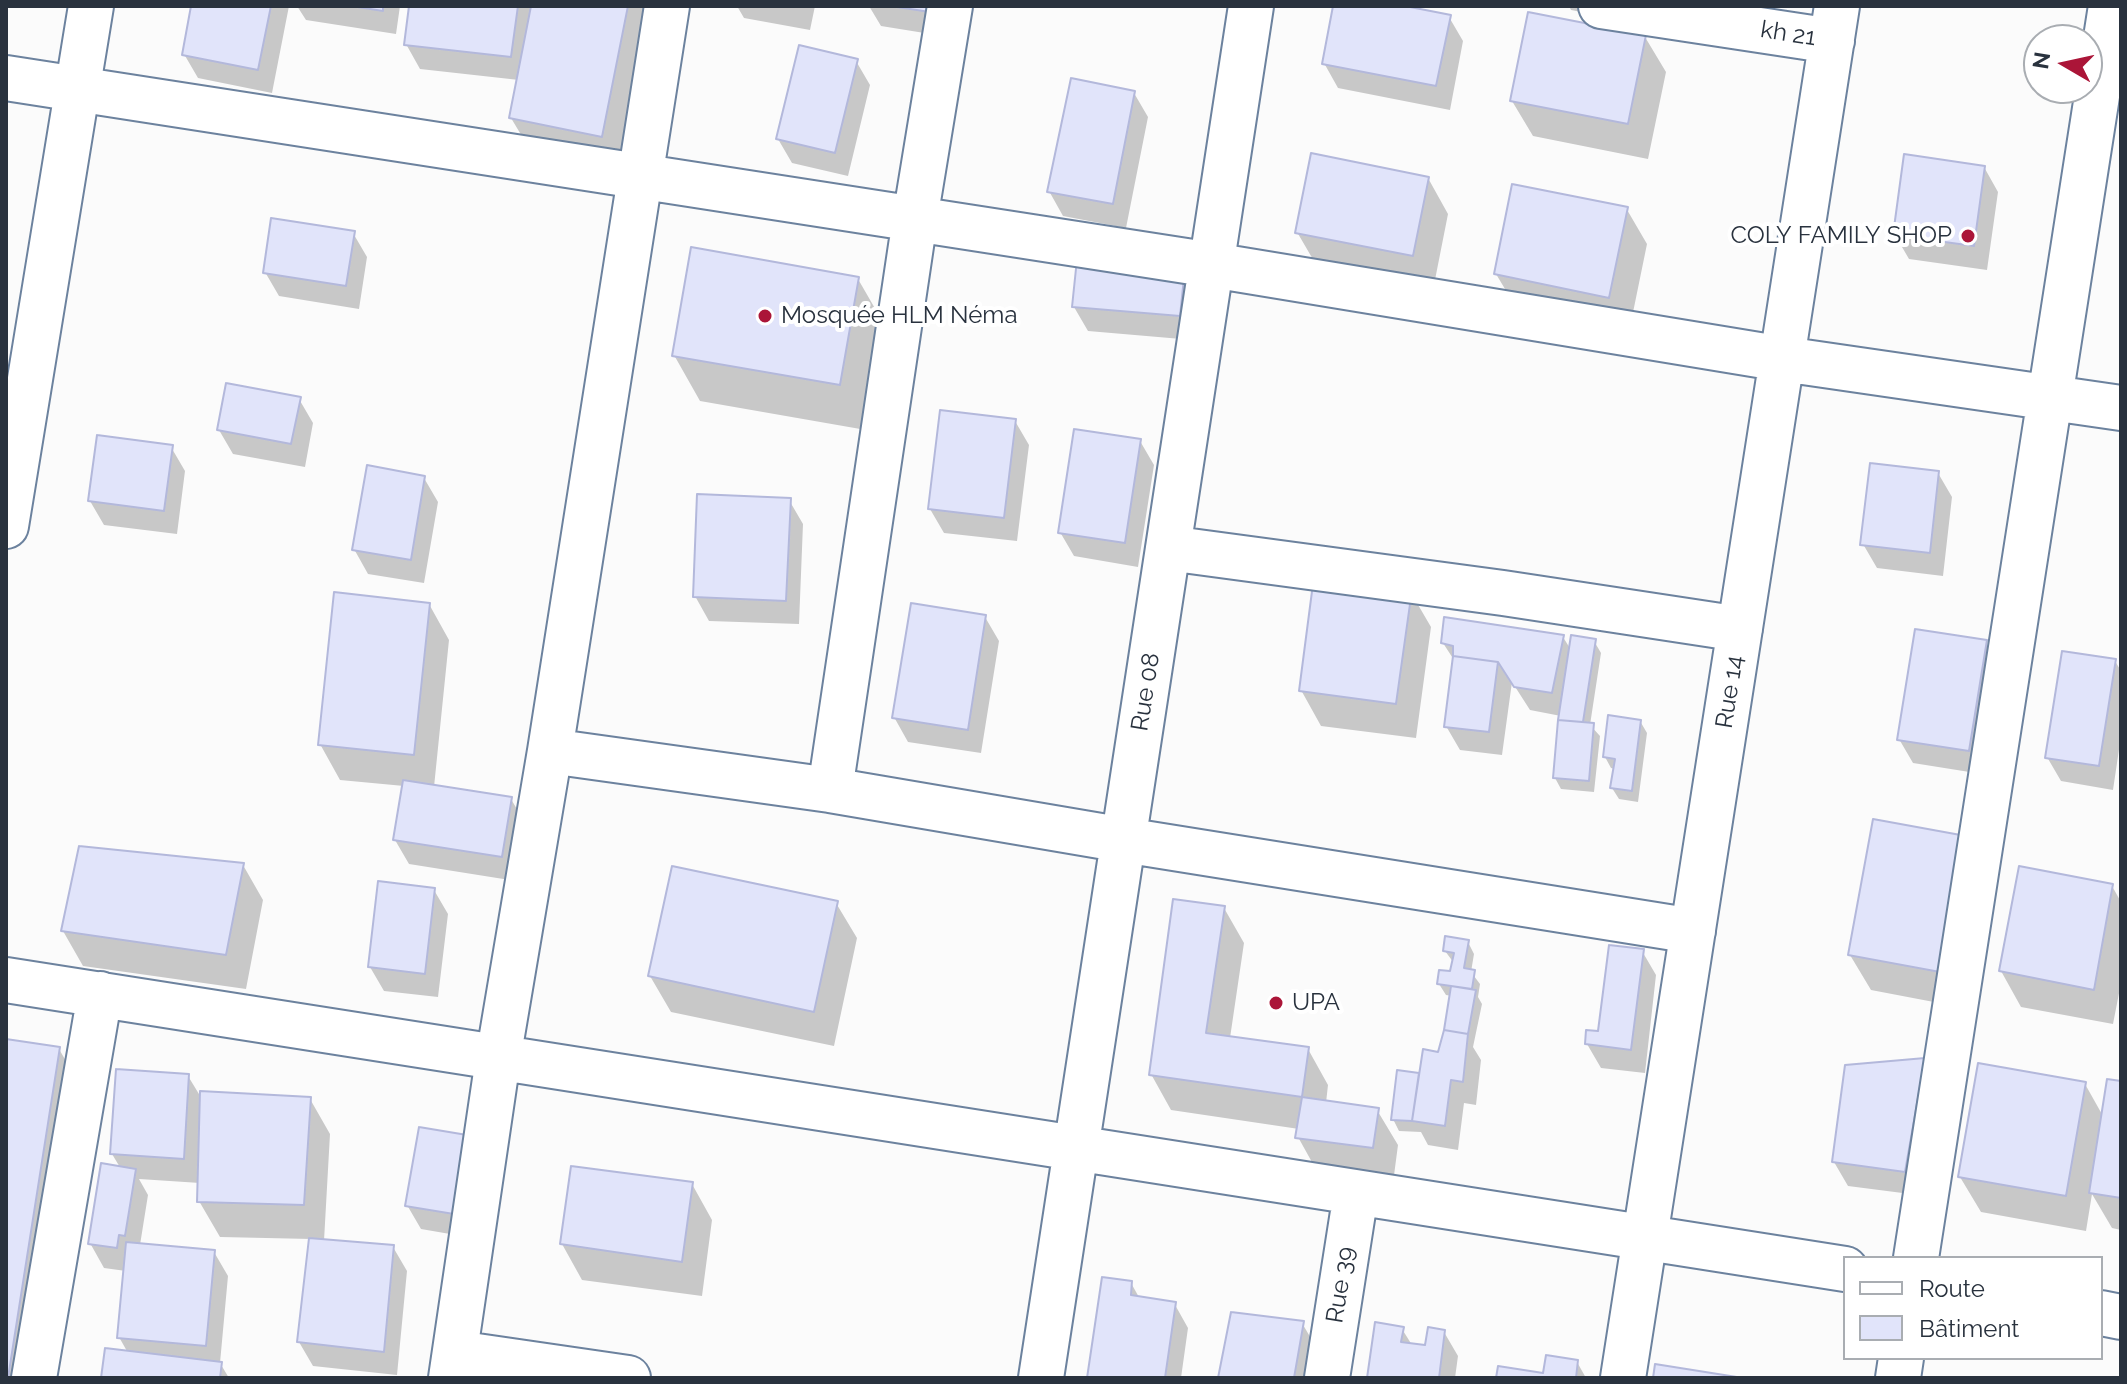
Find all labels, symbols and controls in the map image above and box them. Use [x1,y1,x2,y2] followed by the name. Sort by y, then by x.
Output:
[1758,15,1818,53] street label: kh 21
[2023,24,2103,104] north arrow
[2027,50,2055,71] text: N
[1731,222,1952,250] place label: COLY FAMILY SHOP
[1959,227,1977,245] marker: COLY FAMILY SHOP
[781,302,1018,330] place label: Mosquée HLM Néma
[756,307,774,325] marker: Mosquée HLM Néma
[1126,651,1166,733] street label: Rue 08
[1710,654,1750,730] street label: Rue 14
[1292,989,1340,1017] place label: UPA
[1267,994,1285,1012] marker: UPA
[1321,1245,1361,1325] street label: Rue 39
[1843,1256,2103,1360] legend
[1919,1274,1985,1303] text: Route
[1919,1314,2019,1343] text: Bâtiment

